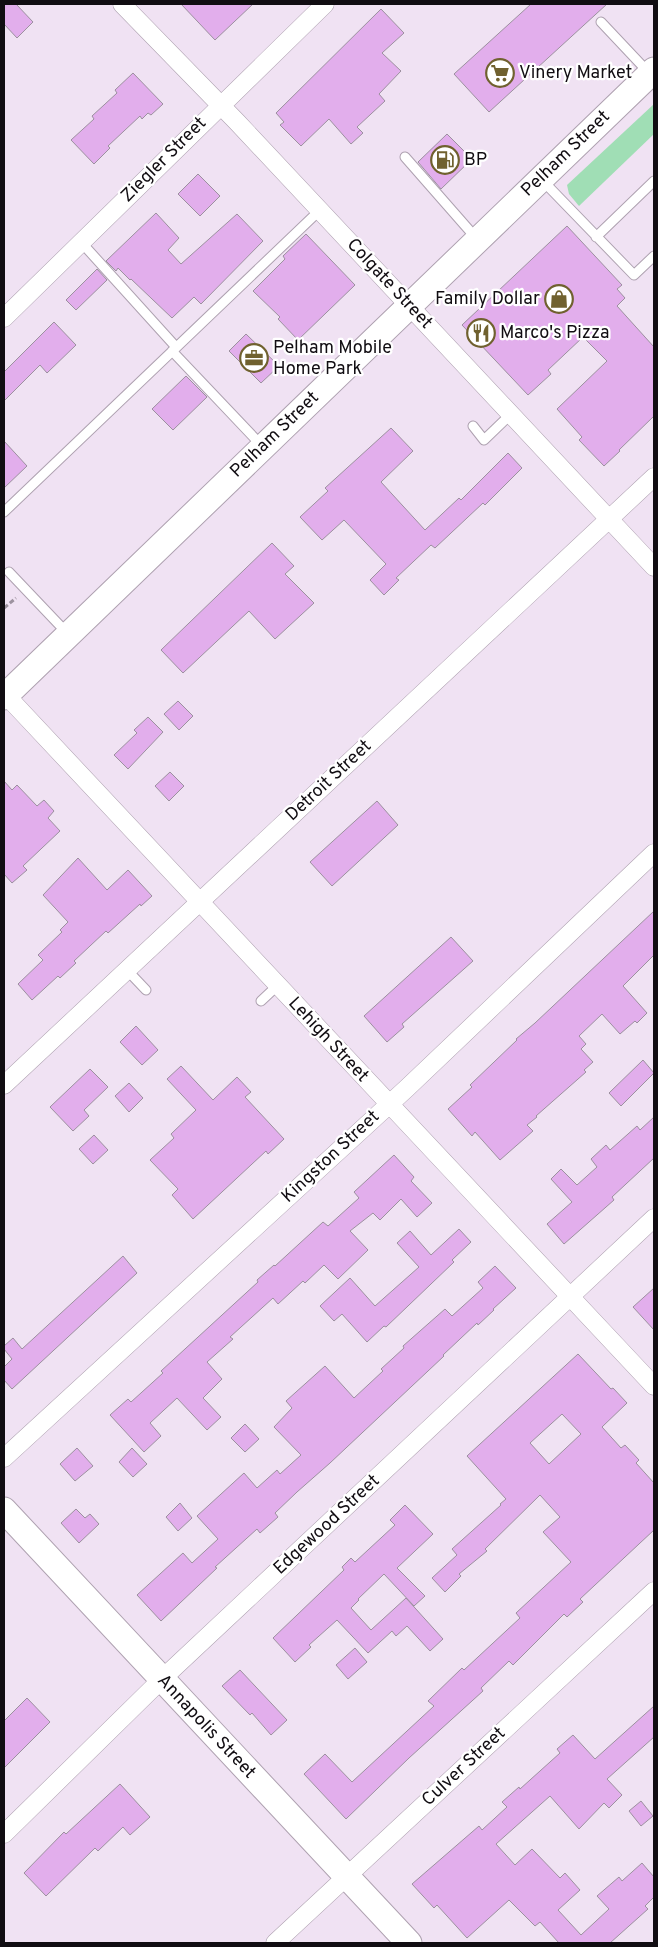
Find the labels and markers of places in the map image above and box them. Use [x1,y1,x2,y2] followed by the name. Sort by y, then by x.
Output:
[485,58,515,88] supermarket icon: Vinery Market
[519,62,632,85] place label: Vinery Market
[430,145,460,175] fuel station icon: BP
[464,149,487,172] place label: BP
[544,284,574,314] shop icon: Family Dollar
[435,288,540,311] place label: Family Dollar
[466,318,496,348] restaurant icon: Marco's Pizza
[500,322,609,345] place label: Marco's Pizza
[273,337,392,381] place label: Pelham Mobile Home Park
[239,343,269,373] office icon: Pelham Mobile Home Park

